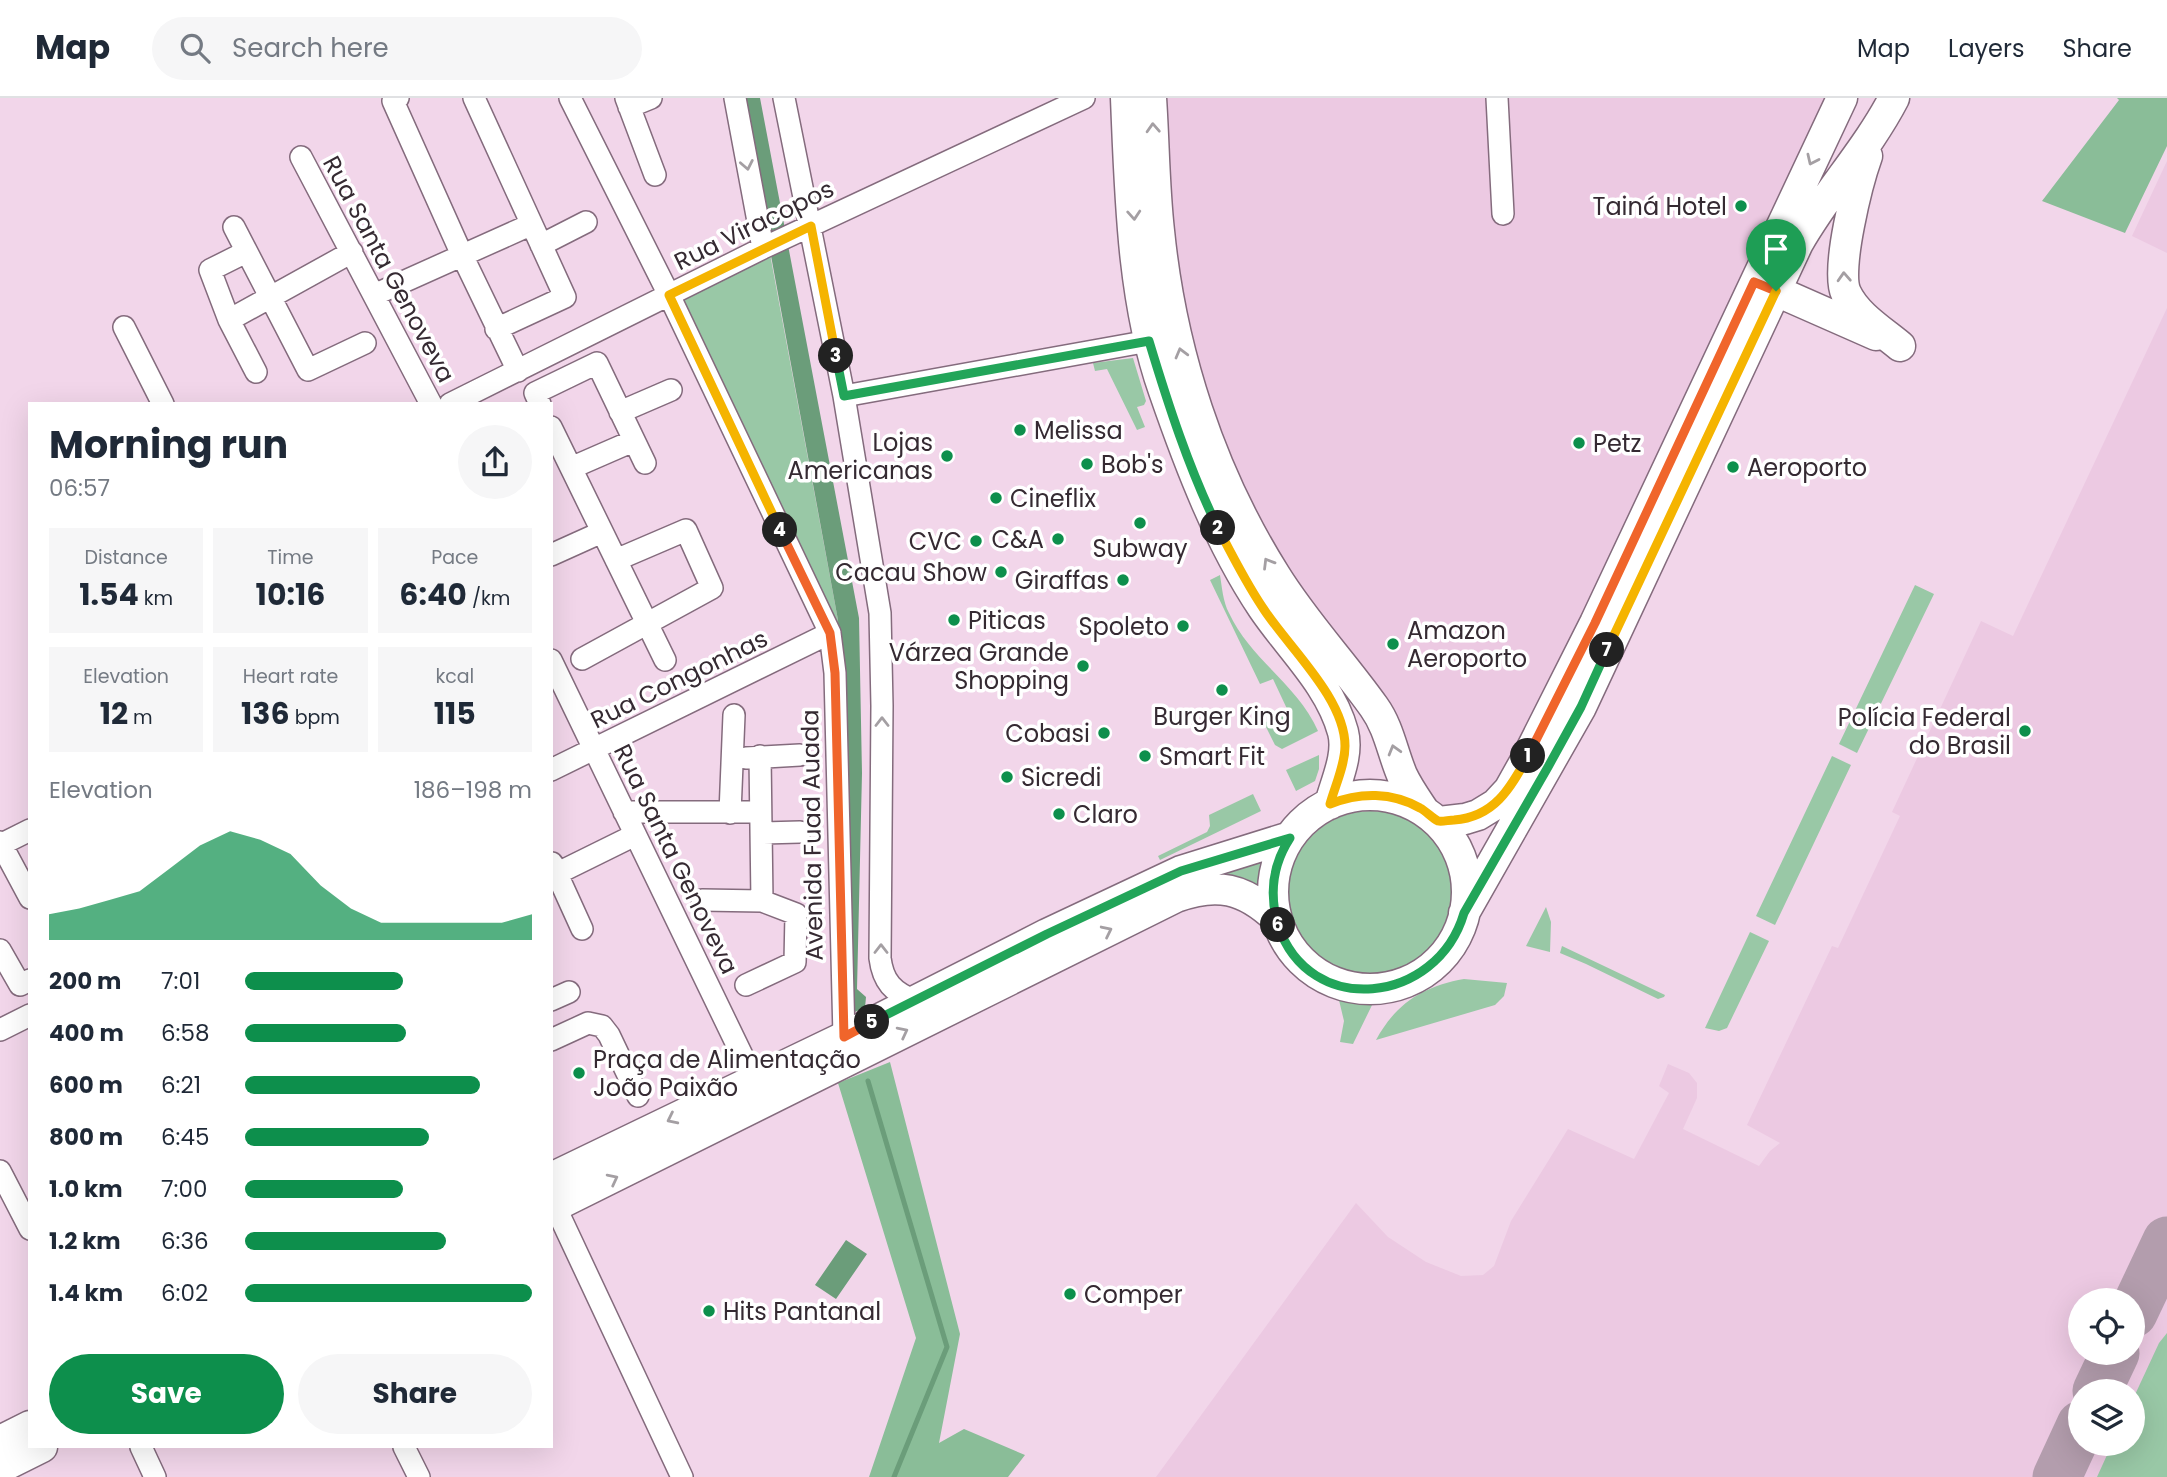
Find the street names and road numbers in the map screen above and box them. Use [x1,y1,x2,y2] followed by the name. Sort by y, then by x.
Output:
[315,150,463,388] street label: Rua Santa Genoveva
[669,172,839,278] street label: Rua Viracopos
[585,622,773,736] street label: Rua Congonhas
[793,709,831,961] street label: Avenida Fuad Auada
[606,739,746,979] street label: Rua Santa Genoveva

